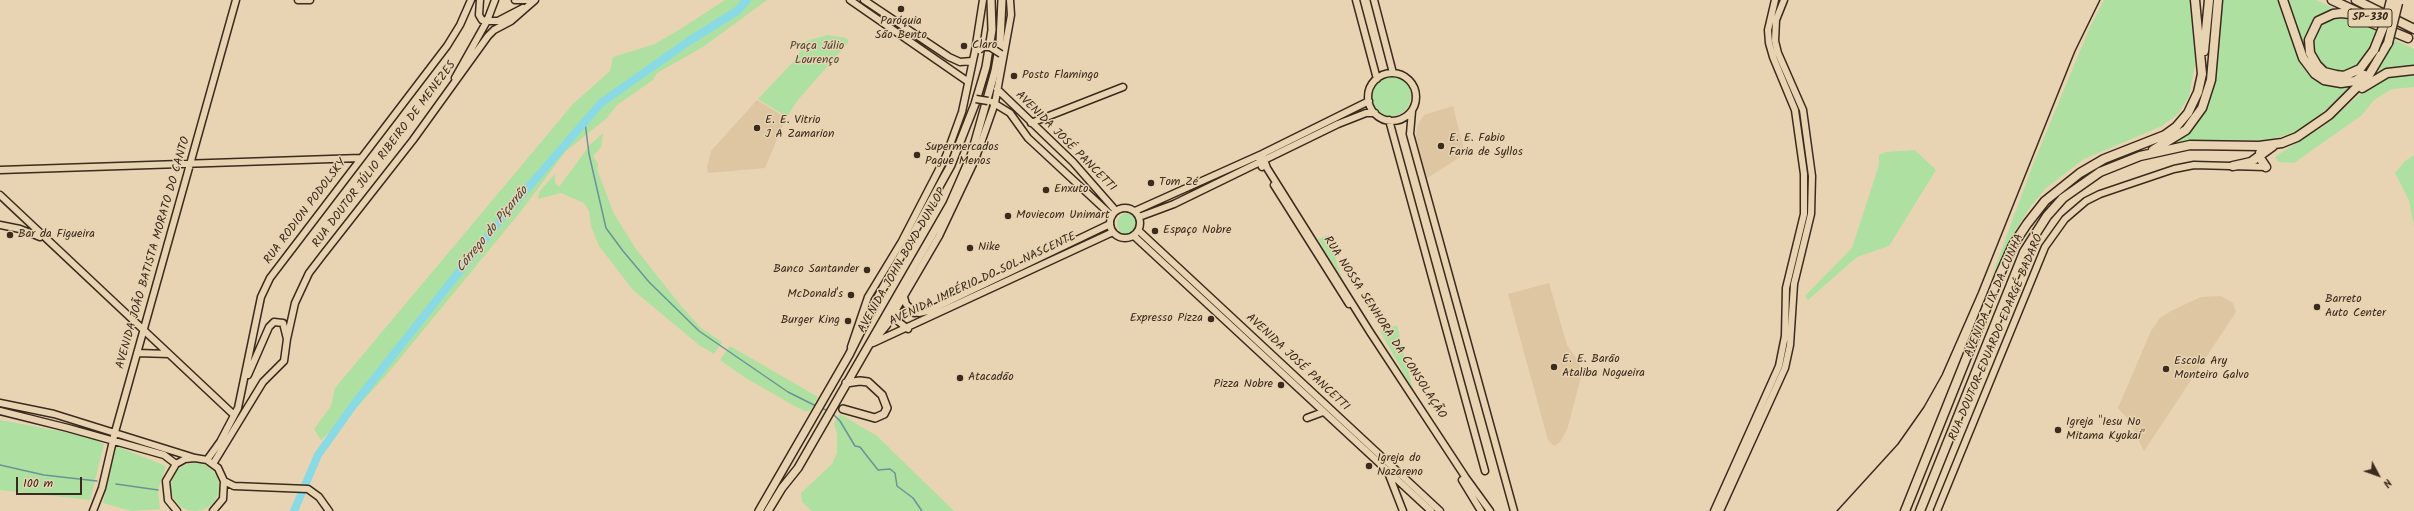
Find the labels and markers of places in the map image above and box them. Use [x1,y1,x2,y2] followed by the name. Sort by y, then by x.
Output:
[896,4,906,14] marker: Paróquia São Bento
[875,15,927,43] place label: Paróquia São Bento
[972,39,997,53] place label: Claro
[959,41,969,51] marker: Claro
[1022,69,1099,83] place label: Posto Flamingo
[1009,71,1019,81] marker: Posto Flamingo
[765,114,834,142] place label: E. E. Vitrio J A Zamarion
[752,123,762,133] marker: E. E. Vitrio J A Zamarion
[1449,132,1523,160] place label: E. E. Fabio Faria de Syllos
[925,141,999,169] place label: Supermercados Pague Menos
[1436,141,1446,151] marker: E. E. Fabio Faria de Syllos
[912,150,922,160] marker: Supermercados Pague Menos
[1159,176,1198,190] place label: Tom Zé
[1146,178,1156,188] marker: Tom Zé
[1054,183,1088,197] place label: Enxuto
[1041,185,1051,195] marker: Enxuto
[1016,209,1110,223] place label: Moviecom Unimart
[1003,211,1013,221] marker: Moviecom Unimart
[1163,224,1231,238] place label: Espaço Nobre
[1150,226,1160,236] marker: Espaço Nobre
[18,228,95,242] place label: Bar da Figueira
[5,230,15,240] marker: Bar da Figueira
[978,241,1000,255] place label: Nike
[965,243,975,253] marker: Nike
[773,263,859,277] place label: Banco Santander
[862,265,872,275] marker: Banco Santander
[787,288,843,302] place label: McDonald's
[846,290,856,300] marker: McDonald's
[2325,293,2386,321] place label: Barreto Auto Center
[2312,302,2322,312] marker: Barreto Auto Center
[1130,312,1203,326] place label: Expresso Pizza
[781,314,840,328] place label: Burger King
[1206,314,1216,324] marker: Expresso Pizza
[843,316,853,326] marker: Burger King
[1562,353,1645,381] place label: E. E. Barão Ataliba Nogueira
[2174,355,2249,383] place label: Escola Ary Monteiro Galvo
[1549,362,1559,372] marker: E. E. Barão Ataliba Nogueira
[2161,364,2171,374] marker: Escola Ary Monteiro Galvo
[968,371,1014,385] place label: Atacadão
[955,373,965,383] marker: Atacadão
[1213,378,1273,392] place label: Pizza Nobre
[1276,380,1286,390] marker: Pizza Nobre
[2066,416,2145,444] place label: Igreja "Iesu No Mitama Kyokai"
[2053,425,2063,435] marker: Igreja "Iesu No Mitama Kyokai"
[1377,452,1423,480] place label: Igreja do Nazareno
[1364,461,1374,471] marker: Igreja do Nazareno

